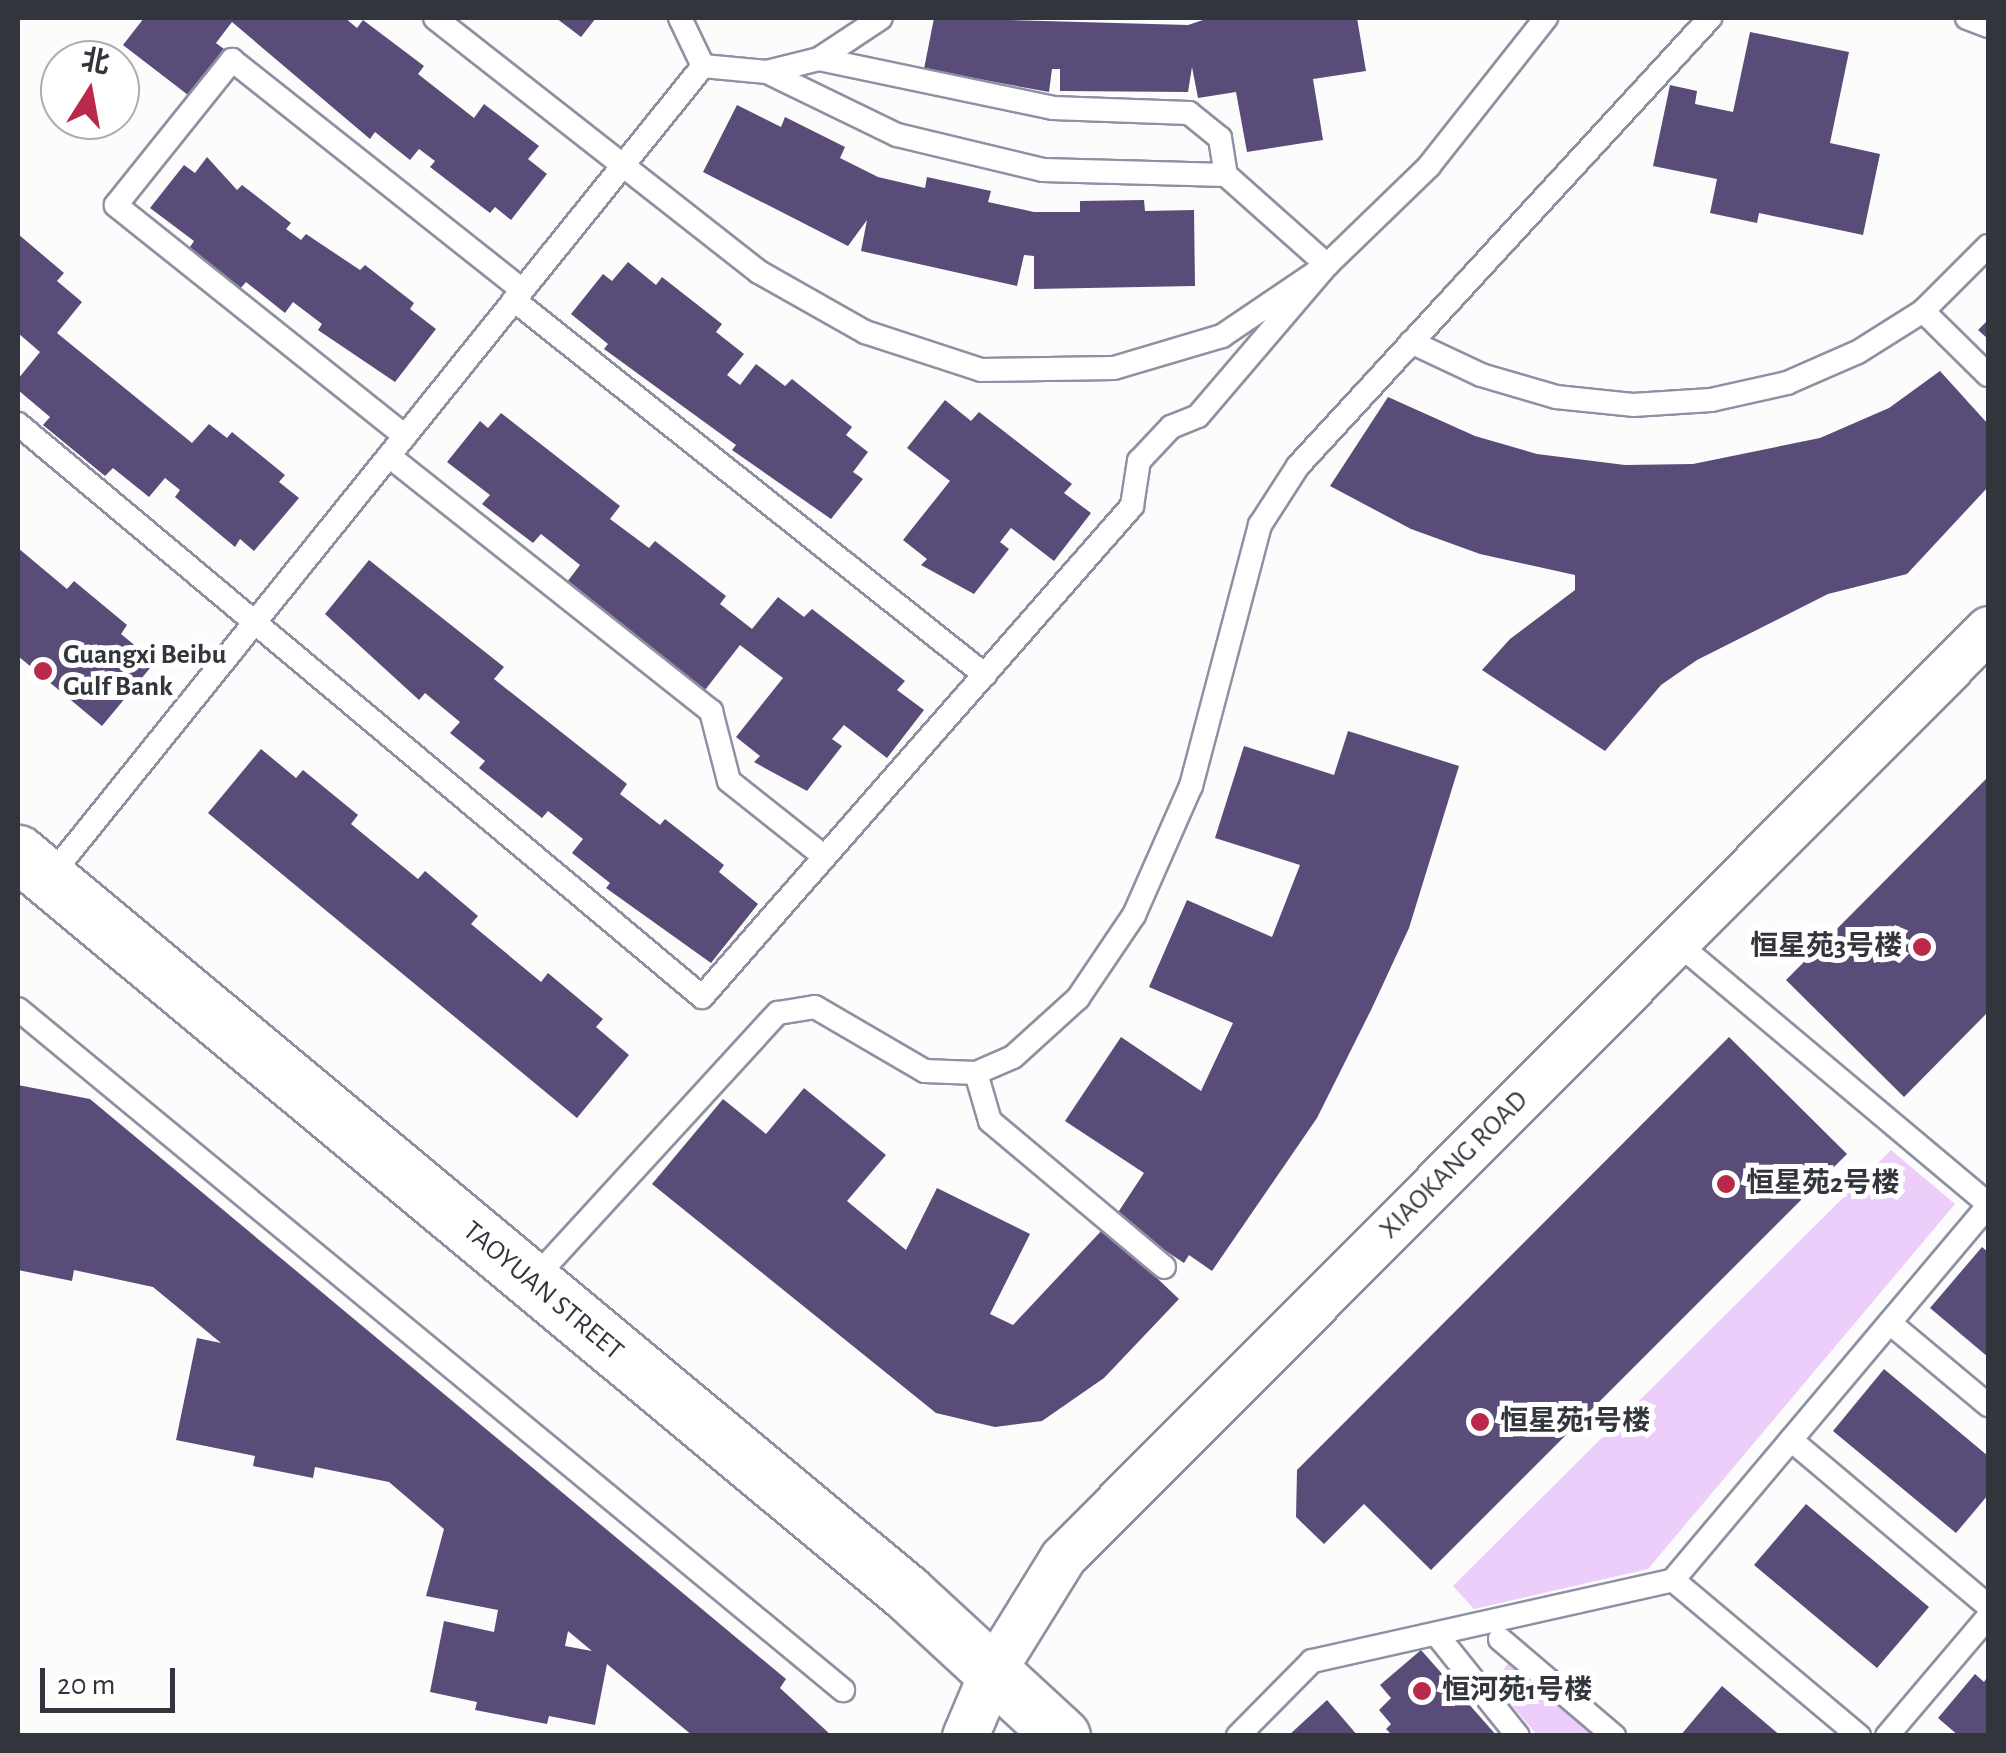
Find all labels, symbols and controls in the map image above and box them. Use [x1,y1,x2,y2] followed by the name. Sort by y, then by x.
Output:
[40,40,140,140] north arrow
[79,46,112,79] text: 北
[63,638,226,704] place label: Guangxi Beibu Gulf Bank
[32,660,54,682] marker: Guangxi Beibu Gulf Bank
[1750,930,1902,964] place label: 恒星苑3号楼
[1911,936,1933,958] marker: 恒星苑3号楼
[1373,1084,1535,1246] street label: XIAOKANG ROAD
[1746,1167,1899,1201] place label: 恒星苑2号楼
[1715,1173,1737,1195] marker: 恒星苑2号楼
[456,1214,630,1368] street label: TAOYUAN STREET
[1500,1405,1650,1439] place label: 恒星苑1号楼
[1469,1411,1491,1433] marker: 恒星苑1号楼
[45,1648,180,1710] scale bar
[57,1670,115,1700] text: 20 m
[1442,1674,1592,1708] place label: 恒河苑1号楼
[1411,1680,1433,1702] marker: 恒河苑1号楼

